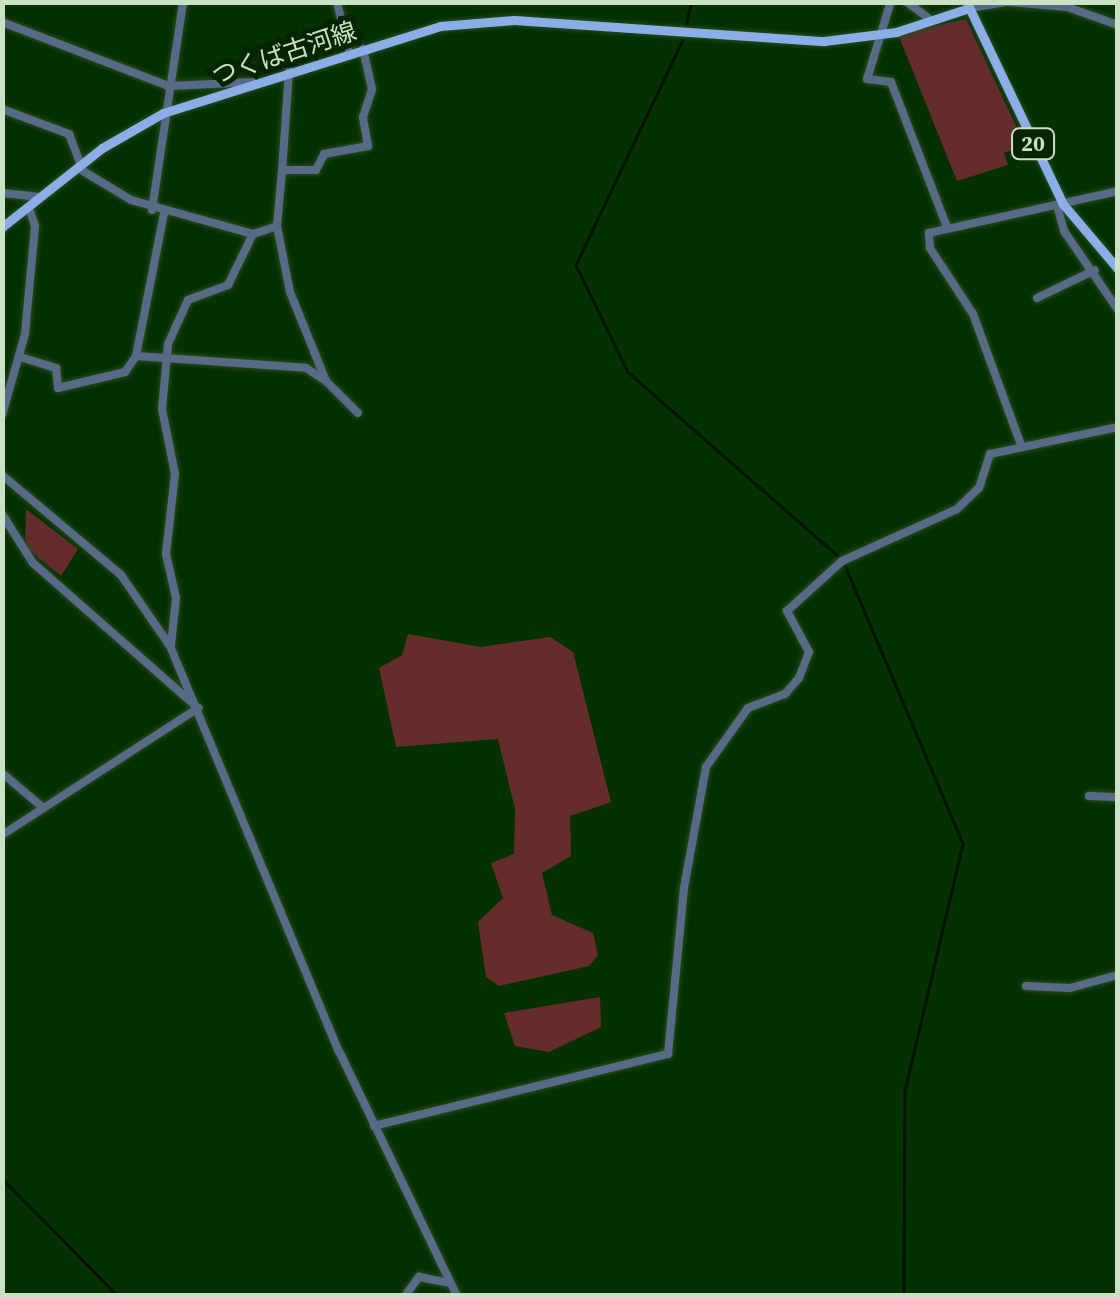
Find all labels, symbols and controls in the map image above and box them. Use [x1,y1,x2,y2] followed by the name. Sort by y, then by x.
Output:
[208,16,360,90] street label: つくば古河線
[1010,127,1056,161] road number: 20

